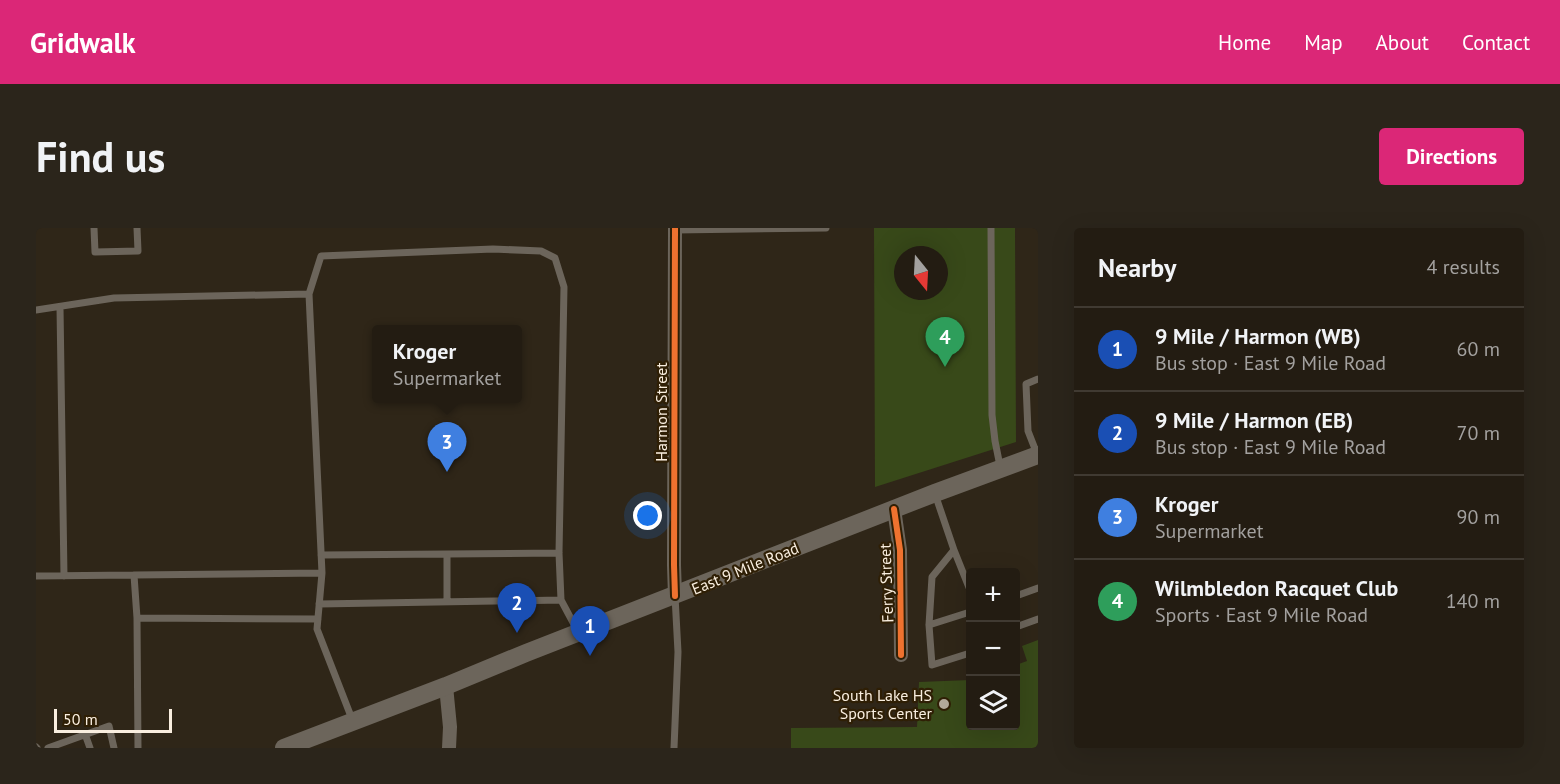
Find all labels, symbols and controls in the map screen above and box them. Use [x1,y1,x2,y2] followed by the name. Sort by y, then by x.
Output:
[30,24,136,61] text: Gridwalk
[1218,29,1271,56] text: Home
[1304,29,1343,56] text: Map
[1376,29,1429,56] text: About
[1462,29,1530,56] text: Contact
[1379,128,1524,185] button: Directions
[36,129,165,184] text: Find us
[894,246,948,300] north arrow
[1098,251,1176,284] text: Nearby
[1427,254,1500,280] text: 4 results
[926,318,964,367] pin: 4
[1155,322,1361,350] text: 9 Mile / Harmon (WB)
[372,325,522,403] popup
[1112,336,1123,362] text: 1
[1457,336,1500,362] text: 60 m
[393,337,456,365] text: Kroger
[1155,350,1386,376] text: Bus stop · East 9 Mile Road
[651,362,671,462] street label: Harmon Street
[393,365,501,391] text: Supermarket
[1155,406,1353,434] text: 9 Mile / Harmon (EB)
[1112,420,1123,446] text: 2
[1457,420,1500,446] text: 70 m
[428,422,466,472] pin: 3
[1155,434,1386,460] text: Bus stop · East 9 Mile Road
[1155,490,1218,518] text: Kroger
[633,501,662,530] your location
[1112,504,1123,530] text: 3
[1457,504,1500,530] text: 90 m
[1155,518,1263,544] text: Supermarket
[688,537,802,599] street label: East 9 Mile Road
[875,542,897,623] street label: Ferry Street
[966,568,1020,730] map controls
[966,568,1020,622] button: +
[1155,574,1398,602] text: Wilmbledon Racquet Club
[498,584,536,633] pin: 2
[1112,588,1123,614] text: 4
[1446,588,1500,614] text: 140 m
[1155,602,1368,628] text: Sports · East 9 Mile Road
[570,606,610,656] pin: 1
[966,622,1020,676] button: −
[966,676,1020,730] button: layers
[833,685,933,723] place label: South Lake HS Sports Center
[937,697,951,711] marker: South Lake HS Sports Center
[54,706,172,733] scale bar
[63,709,98,729] text: 50 m

